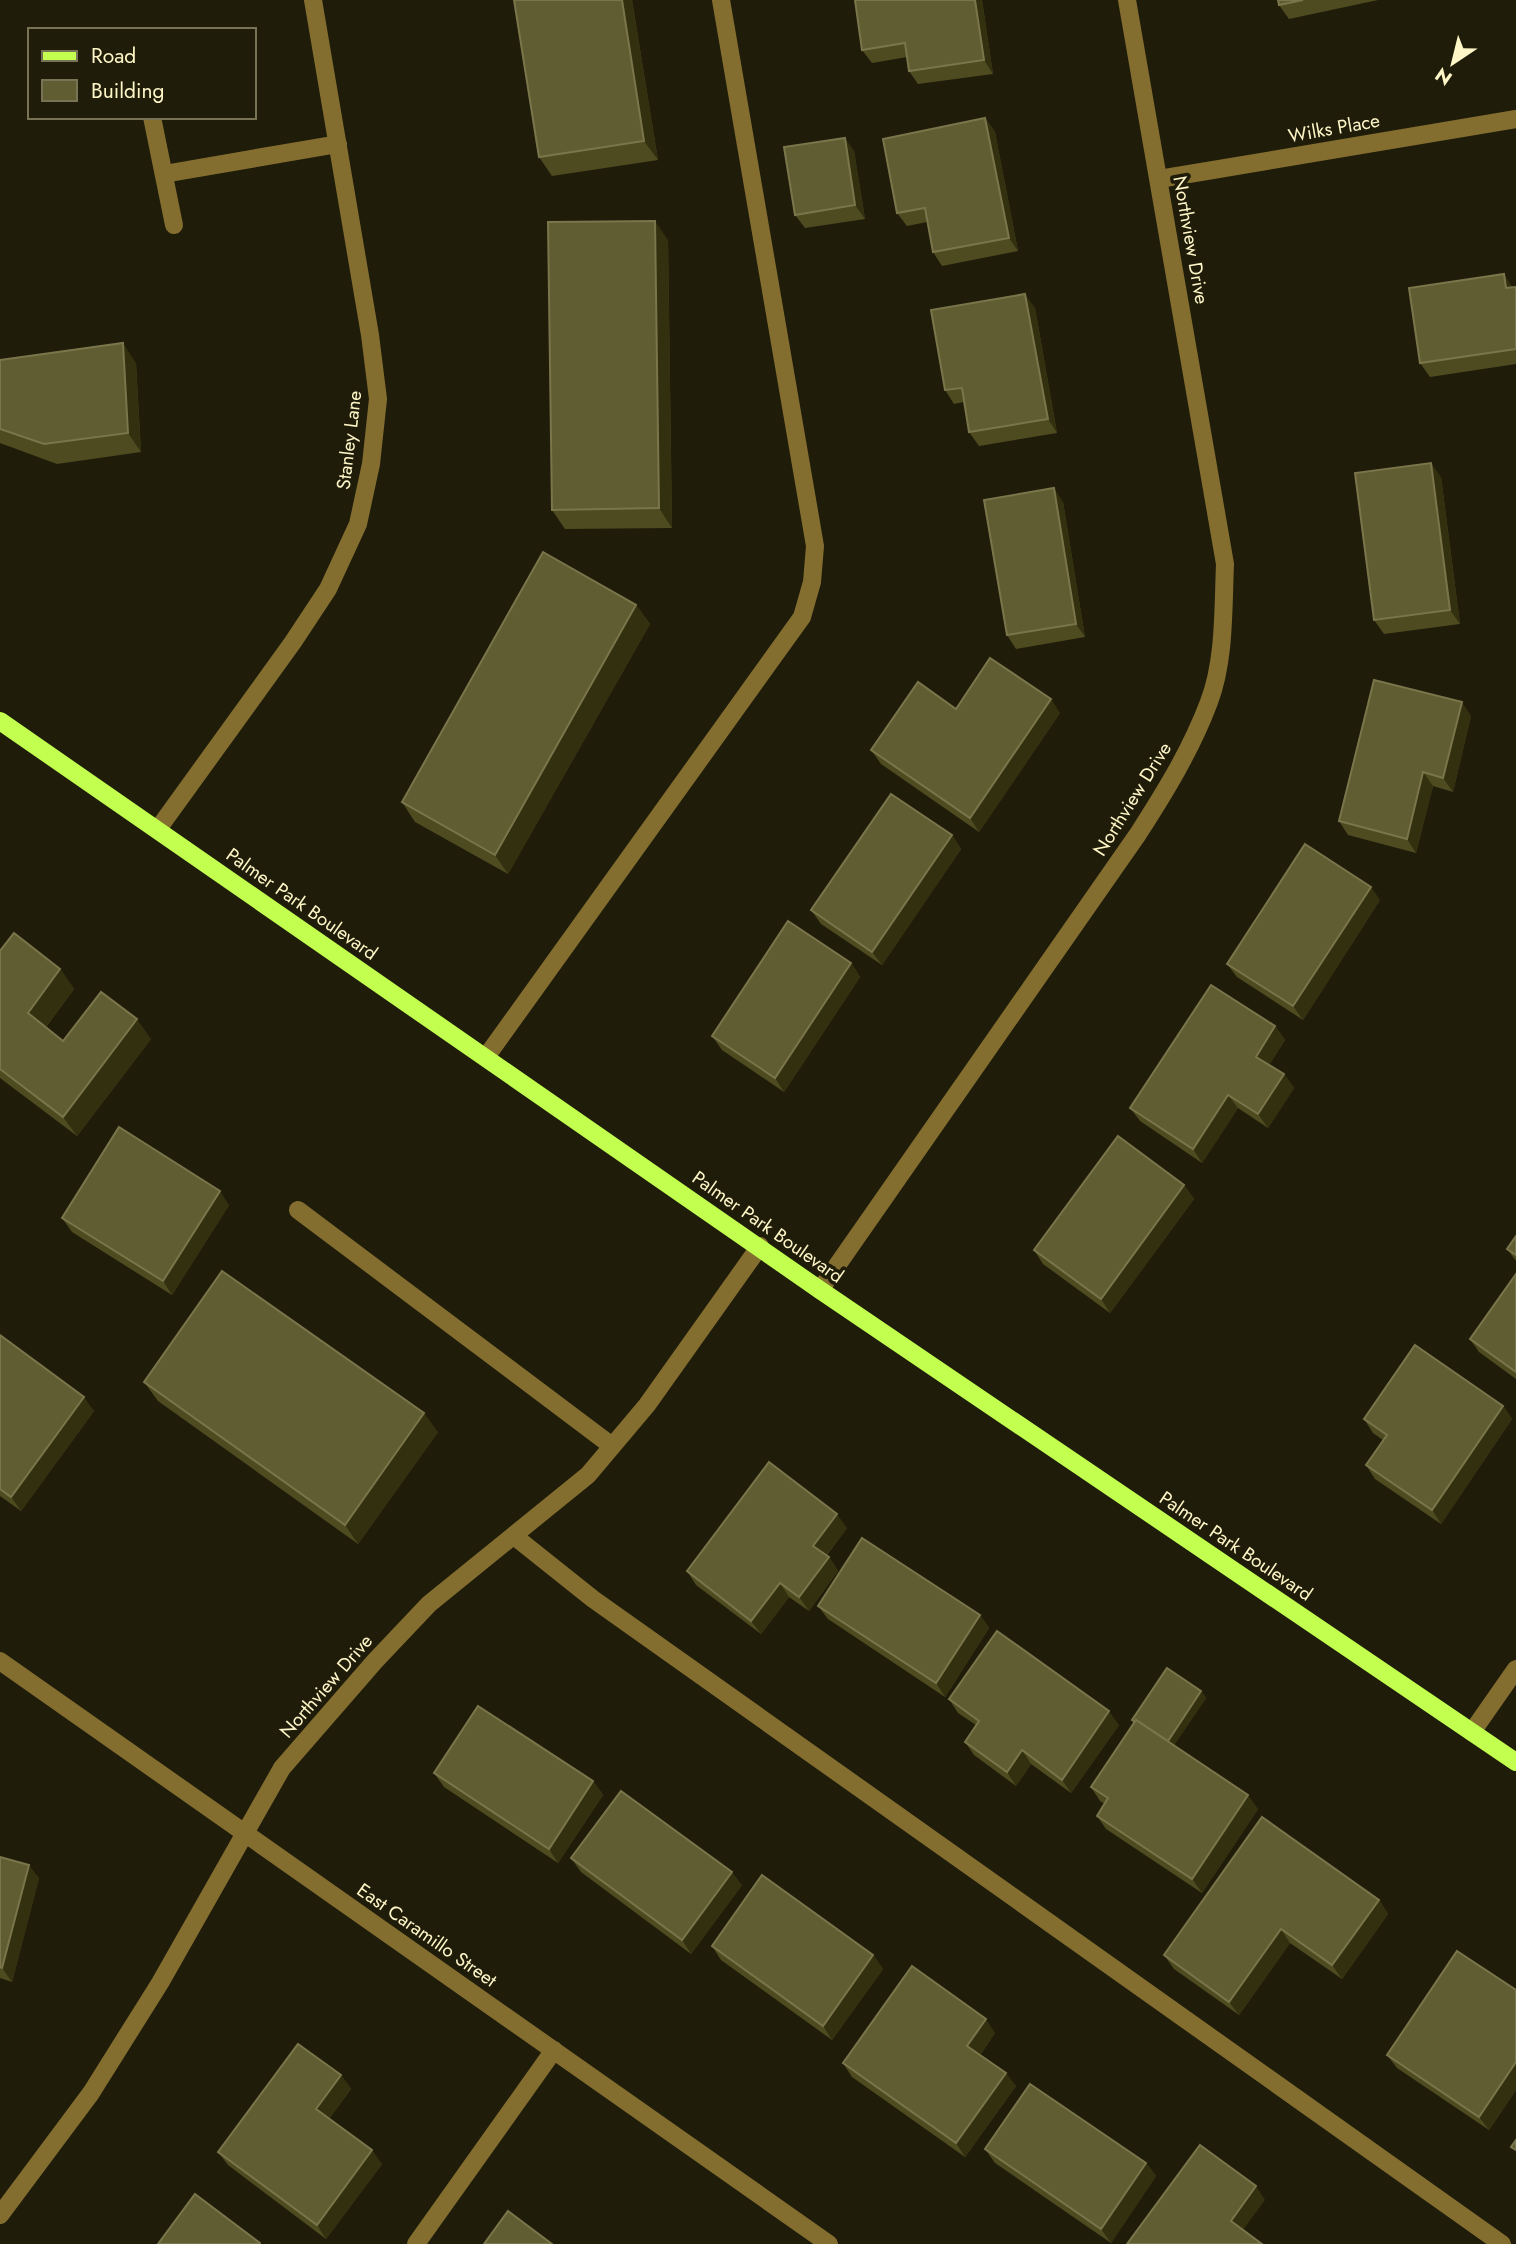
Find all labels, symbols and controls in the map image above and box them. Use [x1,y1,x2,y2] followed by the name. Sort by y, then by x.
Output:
[28,28,256,119] legend
[1418,28,1488,98] north arrow
[91,41,136,71] text: Road
[1430,61,1457,92] text: N
[91,76,164,106] text: Building
[1286,107,1382,149] street label: Wilks Place
[1166,174,1216,306] street label: Northview Drive
[330,389,368,491] street label: Stanley Lane
[1086,737,1178,861] street label: Northview Drive
[221,841,383,967] street label: Palmer Park Boulevard
[687,1164,849,1290] street label: Palmer Park Boulevard
[1154,1485,1318,1607] street label: Palmer Park Boulevard
[273,1628,379,1744] street label: Northview Drive
[352,1877,503,1994] street label: East Caramillo Street

